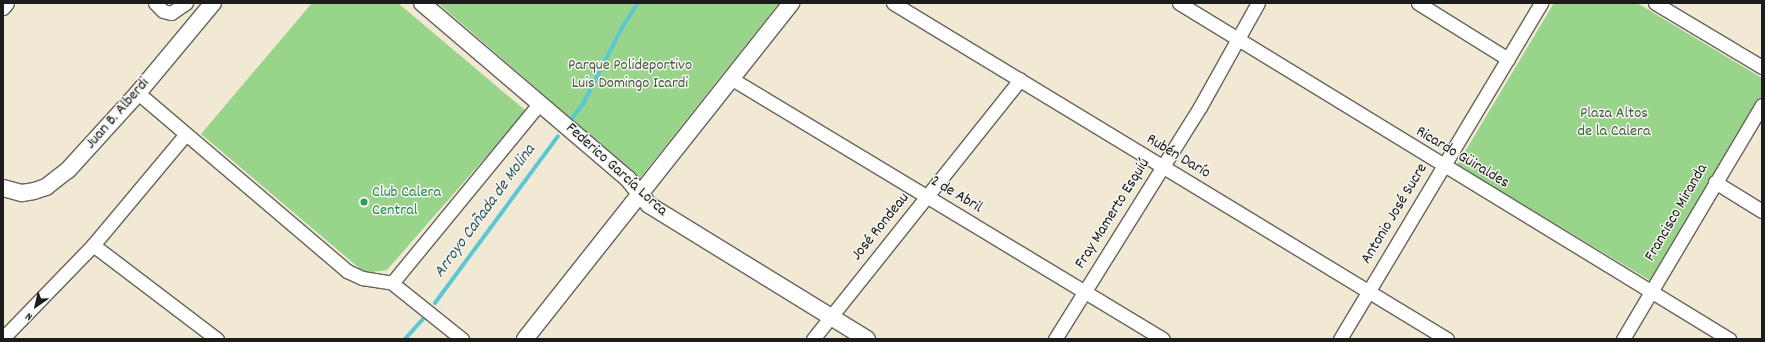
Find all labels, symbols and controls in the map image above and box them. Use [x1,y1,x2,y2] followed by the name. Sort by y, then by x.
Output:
[568,56,692,94] park label: Parque Polideportivo Luis Domingo Icardi
[82,74,154,154] street label: Juan B. Alberdi
[1578,104,1650,142] park label: Plaza Altos de la Calera
[561,119,671,221] street label: Federico García Lorca
[1412,123,1512,193] street label: Ricardo Güiraldes
[1142,130,1214,184] street label: Rubén Darío
[431,141,541,283] water label: Arroyo Cañada de Molina
[1071,155,1155,273] street label: Fray Mamerto Esquiú
[1357,160,1433,268] street label: Antonio José Sucre
[1641,161,1713,265] street label: Francisco Miranda
[927,172,985,218] street label: 2 de Abril
[372,183,441,221] place label: Club Calera Central
[848,189,914,265] street label: José Rondeau
[359,197,369,207] marker: Club Calera Central
[16,286,56,326] north arrow
[23,308,36,324] text: N

